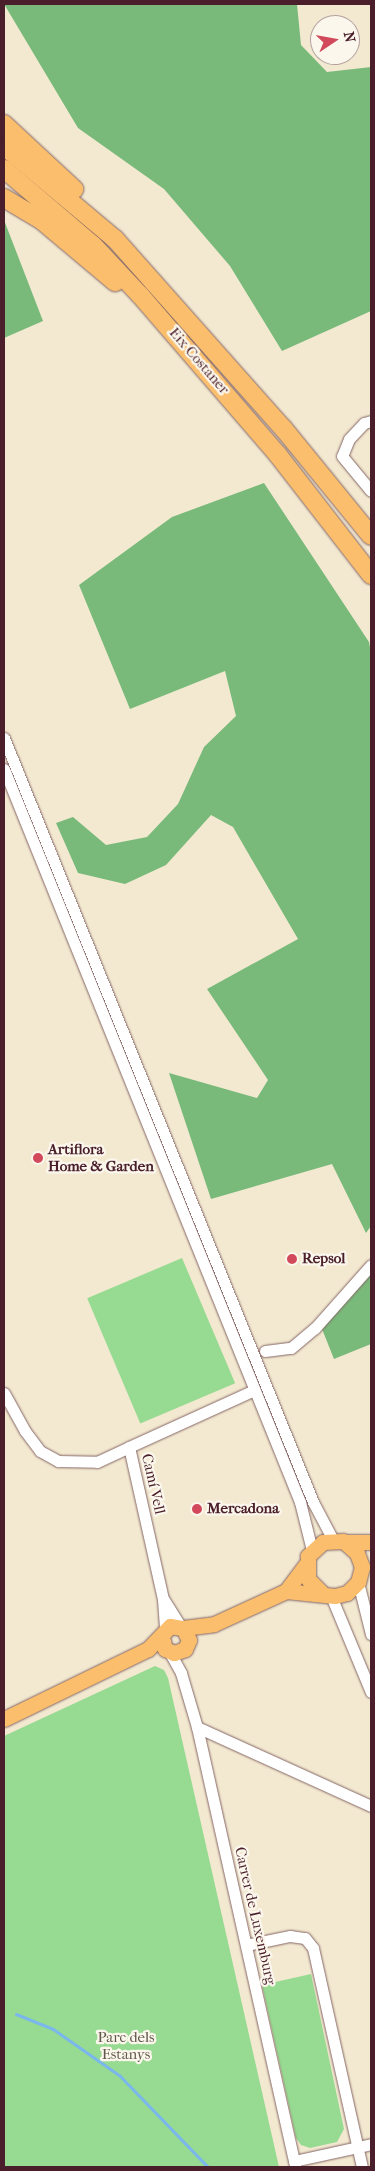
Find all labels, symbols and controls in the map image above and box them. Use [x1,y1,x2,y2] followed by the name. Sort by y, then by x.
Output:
[310,15,360,65] north arrow
[340,30,359,44] text: N
[165,324,233,398] street label: Eix Costaner
[48,1140,154,1175] place label: Artiflora Home & Garden
[32,1152,44,1164] marker: Artiflora Home & Garden
[302,1250,345,1268] place label: Repsol
[286,1253,298,1265] marker: Repsol
[137,1452,169,1516] street label: Camí Vell
[207,1500,279,1518] place label: Mercadona
[191,1503,203,1515] marker: Mercadona
[230,1845,280,1987] street label: Carrer de Luxemburg
[97,2028,155,2063] park label: Parc dels Estanys

